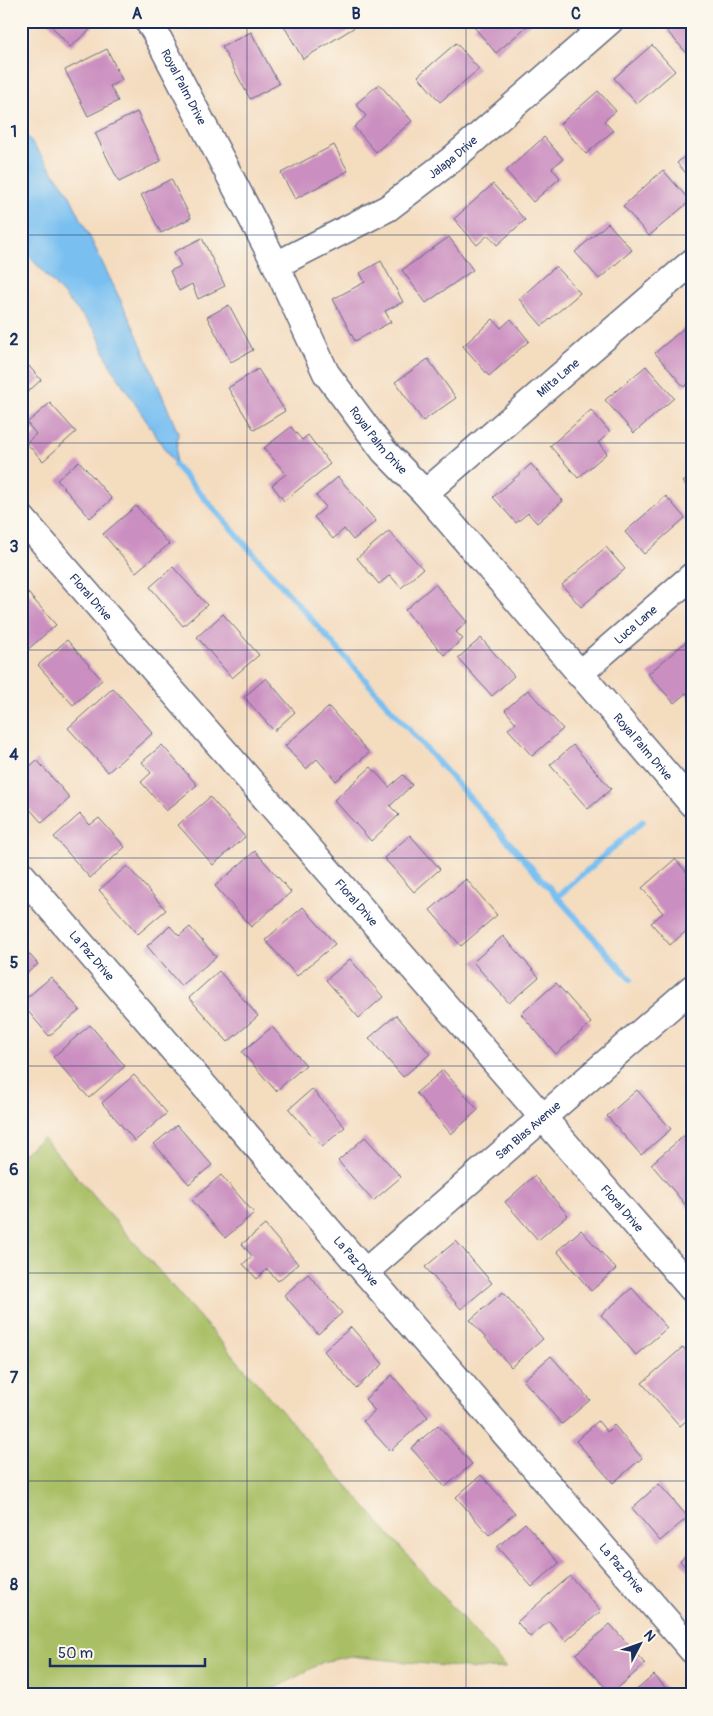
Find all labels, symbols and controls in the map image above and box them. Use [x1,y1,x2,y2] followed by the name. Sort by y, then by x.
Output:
[132,4,143,24] text: A
[351,4,361,24] text: B
[571,4,581,24] text: C
[158,47,209,127] street label: Royal Palm Drive
[11,122,17,142] text: 1
[425,133,481,182] street label: Jalapa Drive
[10,330,19,350] text: 2
[534,355,583,400] street label: Milta Lane
[346,404,410,478] street label: Royal Palm Drive
[10,537,19,557] text: 3
[66,570,115,624] street label: Floral Drive
[611,602,660,648] street label: Luca Lane
[610,710,676,783] street label: Royal Palm Drive
[9,745,19,765] text: 4
[332,876,381,929] street label: Floral Drive
[66,928,117,984] street label: La Paz Drive
[10,953,19,973] text: 5
[492,1098,564,1163] street label: San Blas Avenue
[9,1160,19,1180] text: 6
[597,1182,646,1235] street label: Floral Drive
[330,1233,382,1289] street label: La Paz Drive
[10,1368,19,1388] text: 7
[596,1540,647,1597] street label: La Paz Drive
[10,1575,18,1595] text: 8
[616,1618,666,1668] north arrow
[640,1627,659,1645] text: N
[50,1636,205,1668] scale bar
[58,1644,93,1663] text: 50 m

